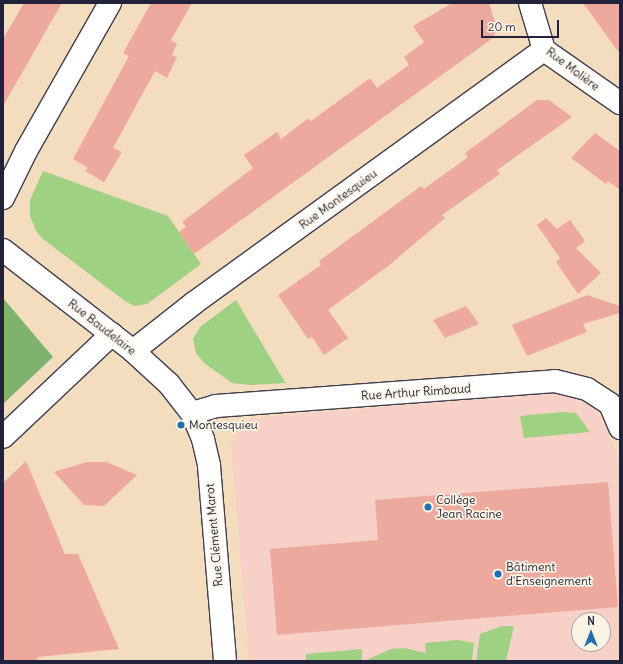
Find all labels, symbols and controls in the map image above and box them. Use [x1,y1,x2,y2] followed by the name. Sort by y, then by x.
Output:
[483,12,561,38] scale bar
[488,19,516,34] text: 20 m
[543,44,603,94] street label: Rue Molière
[296,166,380,232] street label: Rue Montesquieu
[65,296,139,358] street label: Rue Baudelaire
[360,381,472,403] street label: Rue Arthur Rimbaud
[189,418,258,432] place label: Montesquieu
[176,420,186,430] marker: Montesquieu
[202,483,226,587] street label: Rue Clément Marot
[436,493,502,521] place label: Collège Jean Racine
[423,502,433,512] marker: Collège Jean Racine
[506,560,592,588] place label: Bâtiment d'Enseignement
[493,569,503,579] marker: Bâtiment d'Enseignement
[571,612,611,652] north arrow
[587,614,595,628] text: N

